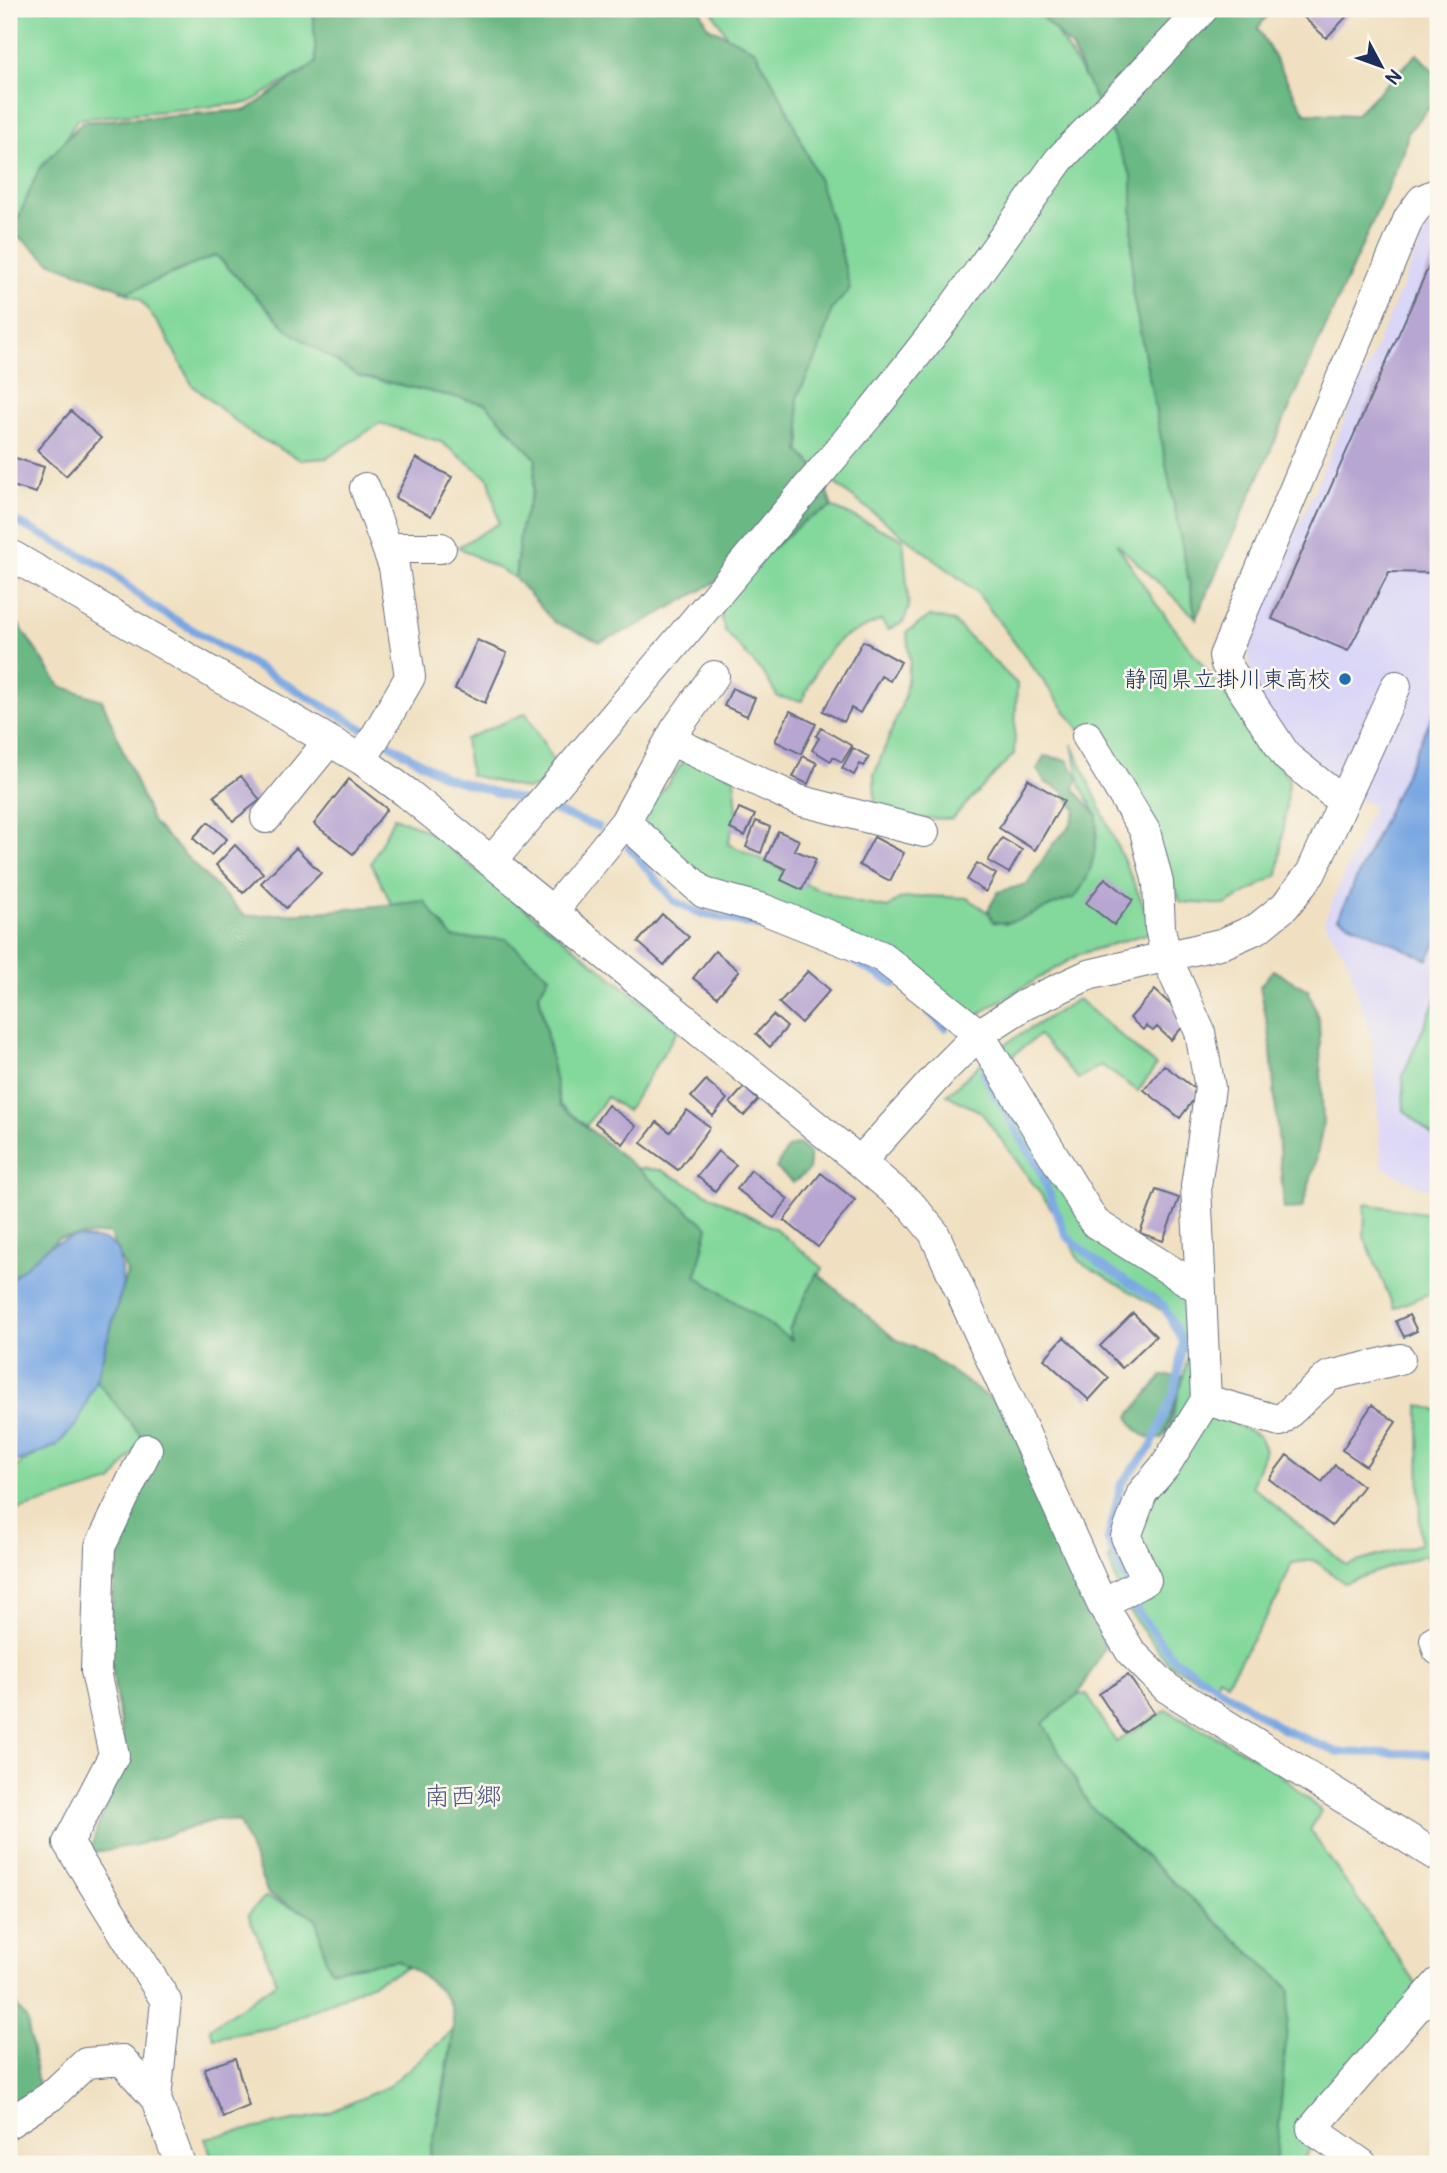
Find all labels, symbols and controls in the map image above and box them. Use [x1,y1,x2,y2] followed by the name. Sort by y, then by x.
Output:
[1346,32,1416,102] north arrow
[1380,64,1406,89] text: N
[1124,665,1331,694] place label: 静岡県立掛川東高校
[1337,671,1353,687] marker: 静岡県立掛川東高校
[424,1781,502,1813] district label: 南西郷

